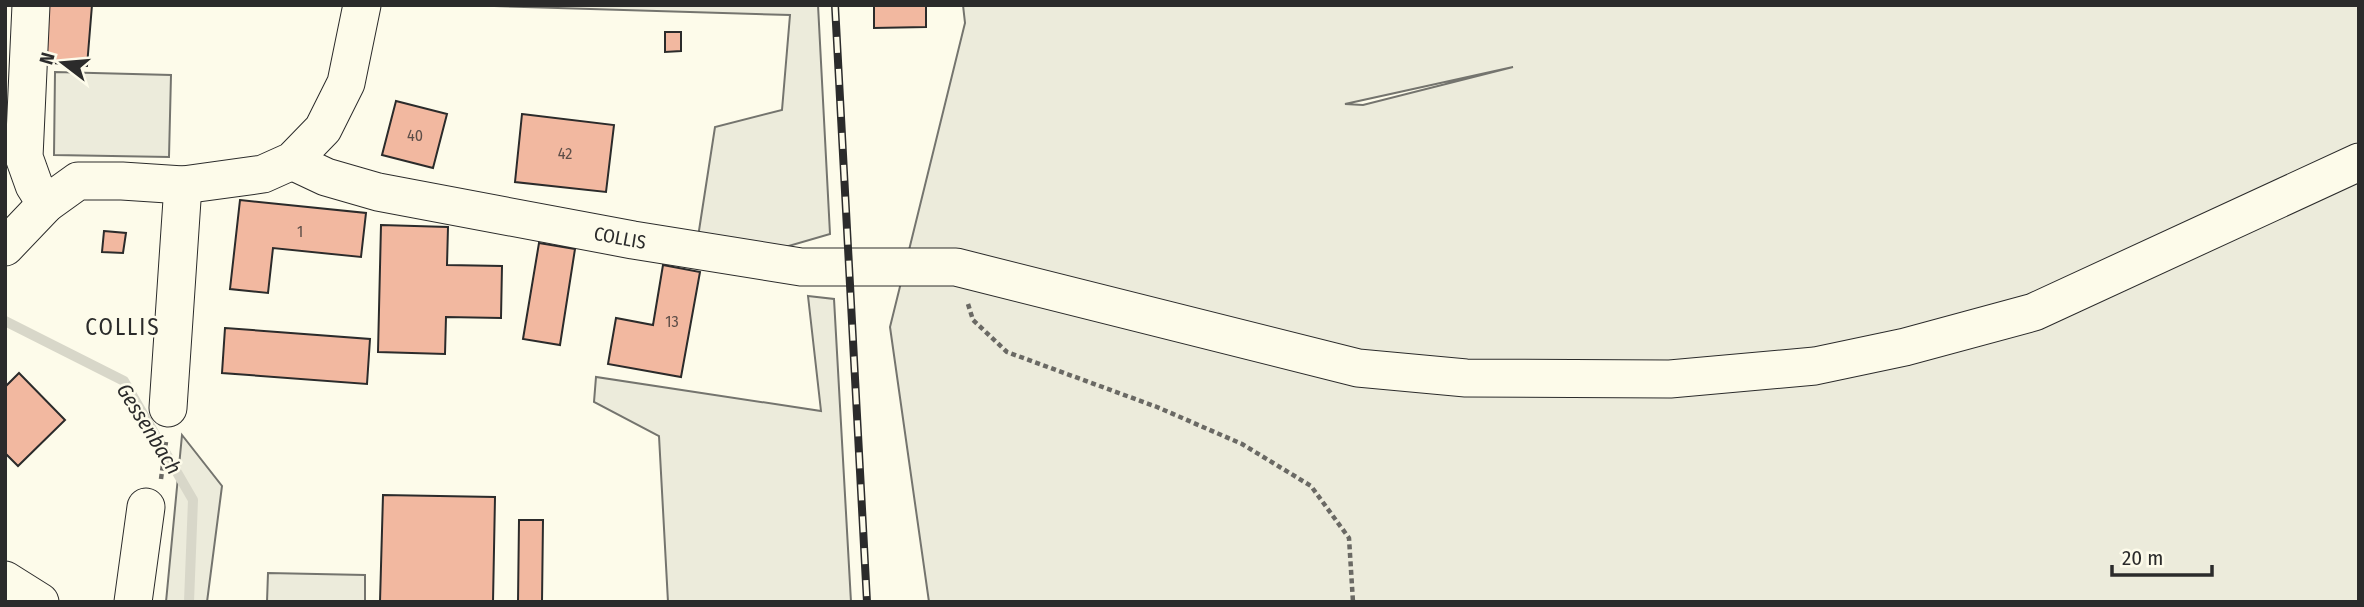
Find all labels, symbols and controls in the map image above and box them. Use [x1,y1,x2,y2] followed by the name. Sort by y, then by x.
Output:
[28,28,98,98] north arrow
[35,50,60,67] text: N
[407,126,423,145] house number: 40
[558,144,572,163] house number: 42
[592,221,648,253] street label: COLLIS
[297,222,303,241] house number: 1
[665,312,679,331] house number: 13
[85,313,161,341] district label: COLLIS
[111,379,187,479] water label: Gessenbach
[2112,534,2212,578] scale bar
[2122,545,2163,571] text: 20 m

